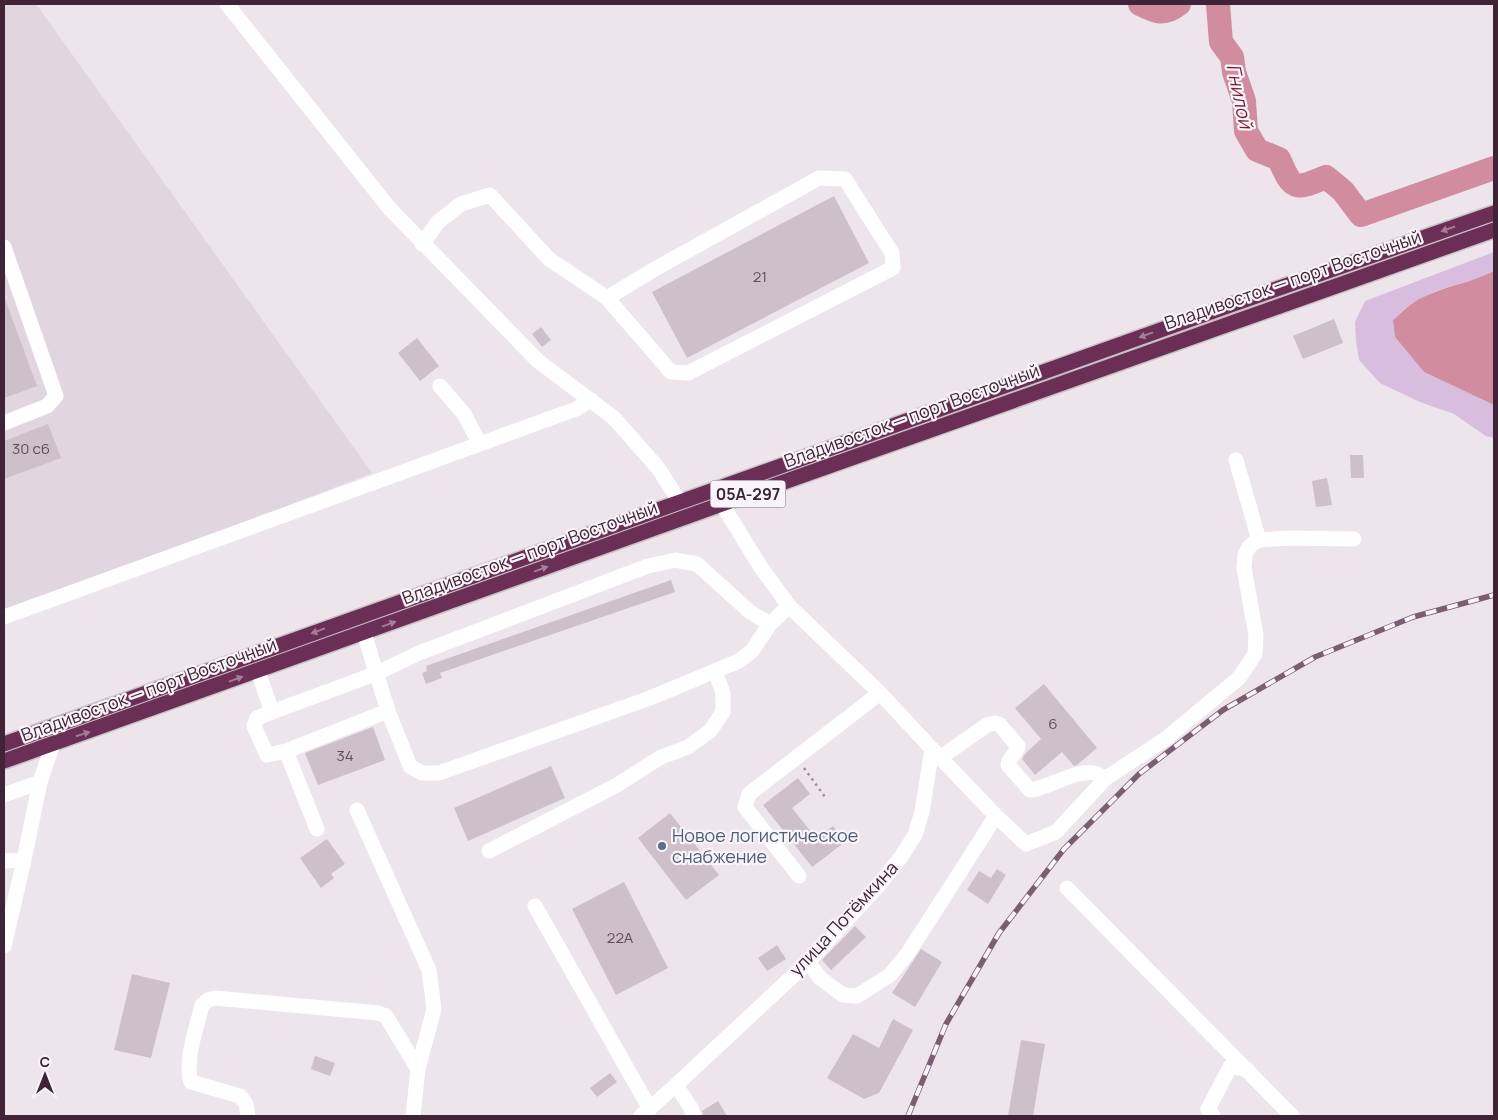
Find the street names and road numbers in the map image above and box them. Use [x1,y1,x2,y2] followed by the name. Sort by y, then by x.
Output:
[1161,224,1424,334] street label: Владивосток — порт Восточный
[781,358,1043,473] street label: Владивосток — порт Восточный
[710,480,786,508] road number: 05А-297
[399,495,661,610] street label: Владивосток — порт Восточный
[18,632,280,747] street label: Владивосток — порт Восточный
[784,856,903,981] street label: улица Потёмкина

